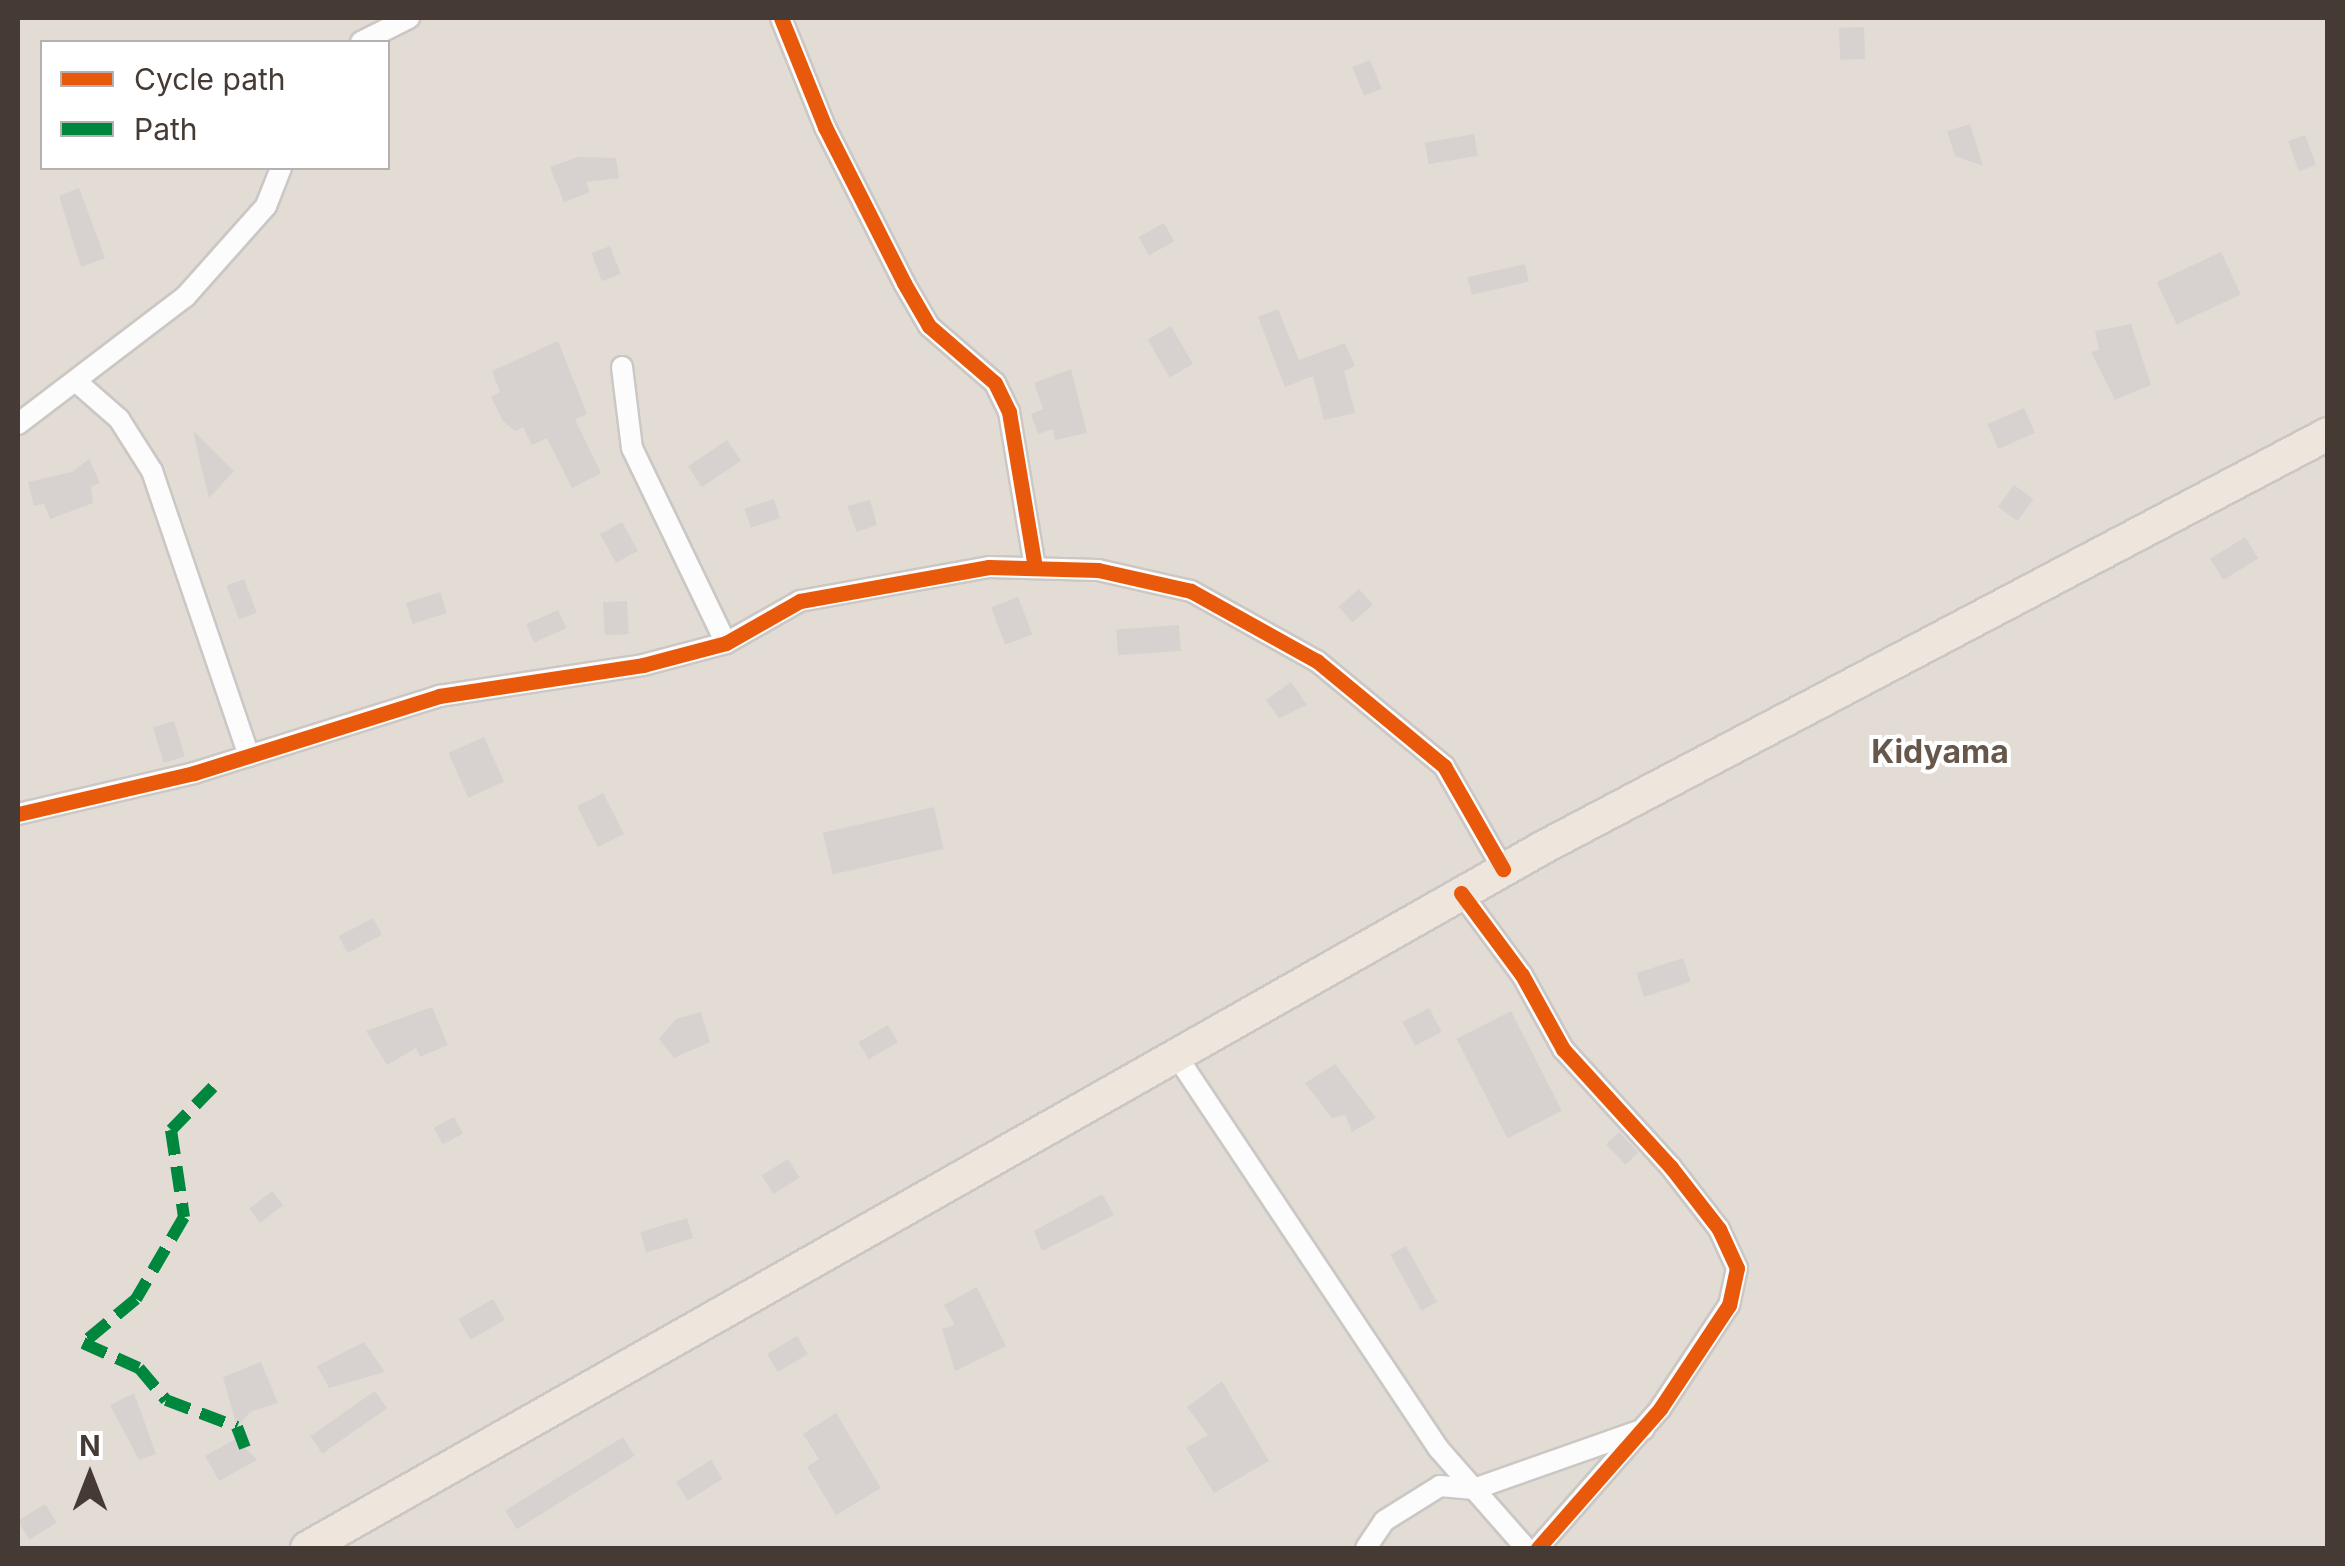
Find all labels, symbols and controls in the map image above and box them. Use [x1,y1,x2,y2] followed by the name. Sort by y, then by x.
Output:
[40,40,390,170] legend
[134,61,286,97] text: Cycle path
[134,111,198,147] text: Path
[1871,733,2009,771] district label: Kidyama
[40,1426,140,1526] north arrow
[79,1429,101,1463] text: N

